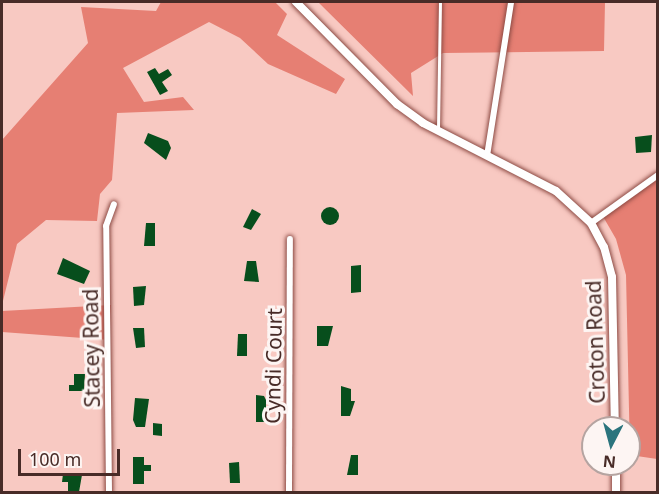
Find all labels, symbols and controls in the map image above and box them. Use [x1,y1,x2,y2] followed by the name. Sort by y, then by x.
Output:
[580,280,610,404] street label: Croton Road
[77,288,105,408] street label: Stacey Road
[259,308,287,424] street label: Cyndi Court
[581,416,641,476] north arrow
[21,437,123,475] scale bar
[29,447,81,471] text: 100 m
[602,450,617,474] text: N

